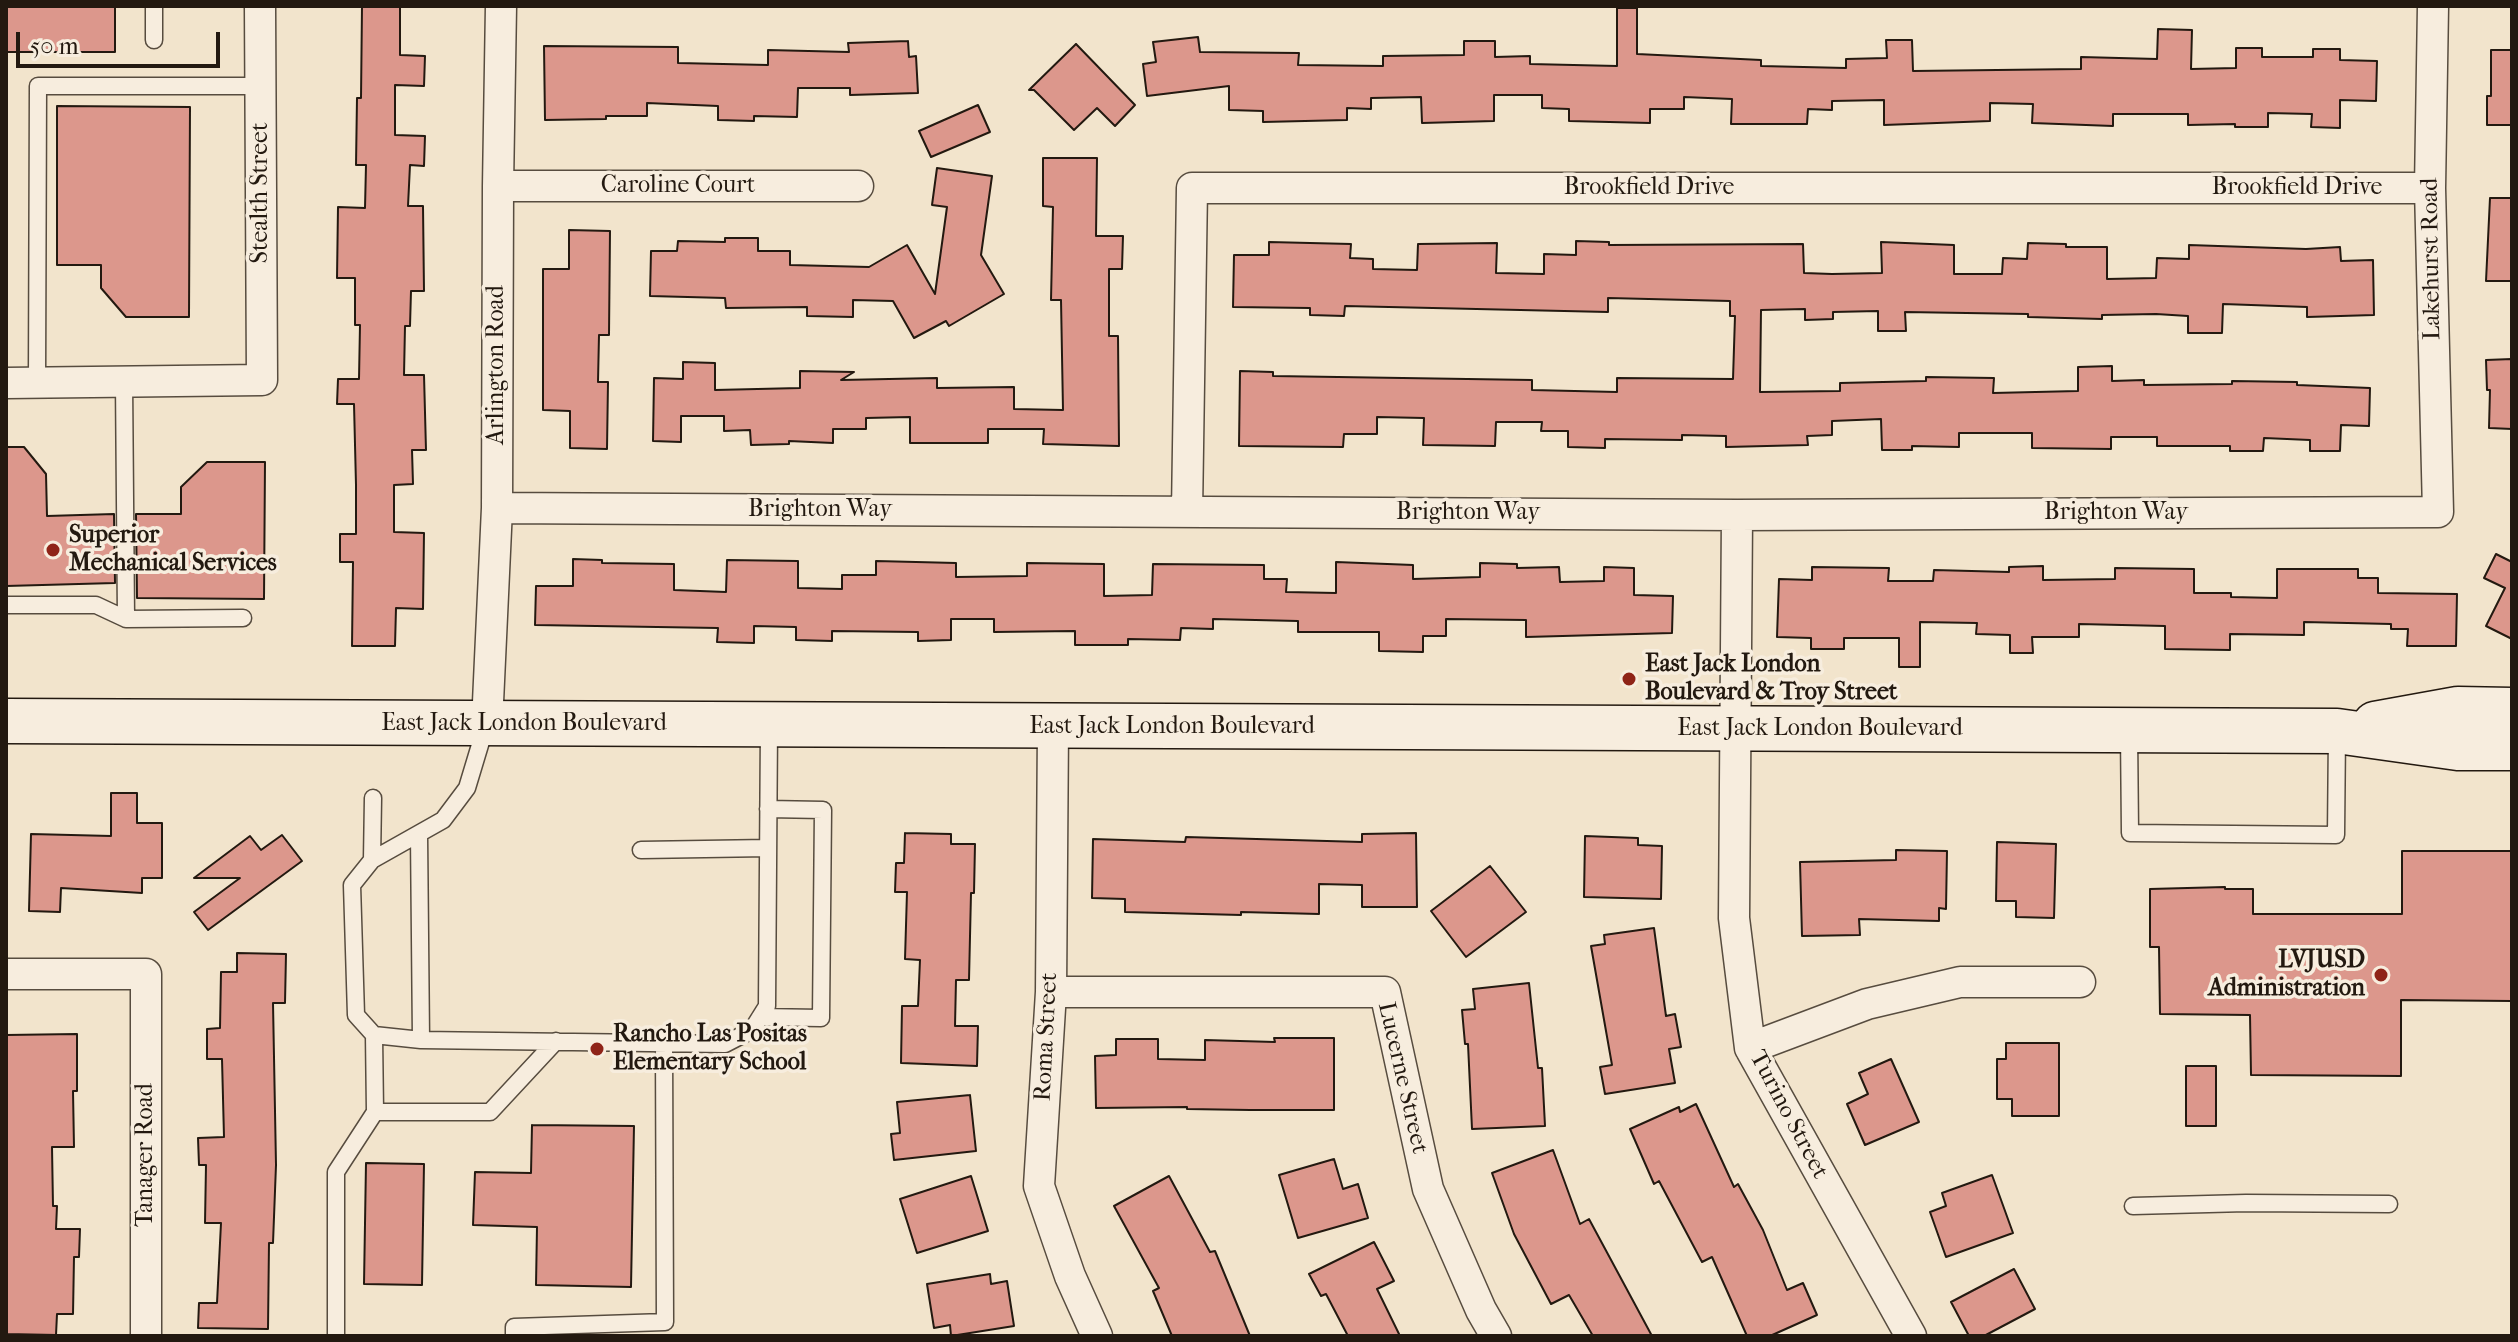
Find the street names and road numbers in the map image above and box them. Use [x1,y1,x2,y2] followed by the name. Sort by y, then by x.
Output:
[247,123,275,263] street label: Stealth Street
[601,172,755,200] street label: Caroline Court
[1564,174,1734,202] street label: Brookfield Drive
[2212,174,2382,202] street label: Brookfield Drive
[2416,178,2448,340] street label: Lakehurst Road
[483,285,511,445] street label: Arlington Road
[748,496,892,524] street label: Brighton Way
[1396,499,1540,527] street label: Brighton Way
[2044,499,2188,527] street label: Brighton Way
[381,710,667,738] street label: East Jack London Boulevard
[1029,713,1315,741] street label: East Jack London Boulevard
[1677,715,1963,743] street label: East Jack London Boulevard
[1029,972,1065,1102] street label: Roma Street
[1371,999,1433,1157] street label: Lucerne Street
[1742,1046,1834,1184] street label: Turino Street
[132,1083,160,1227] street label: Tanager Road

